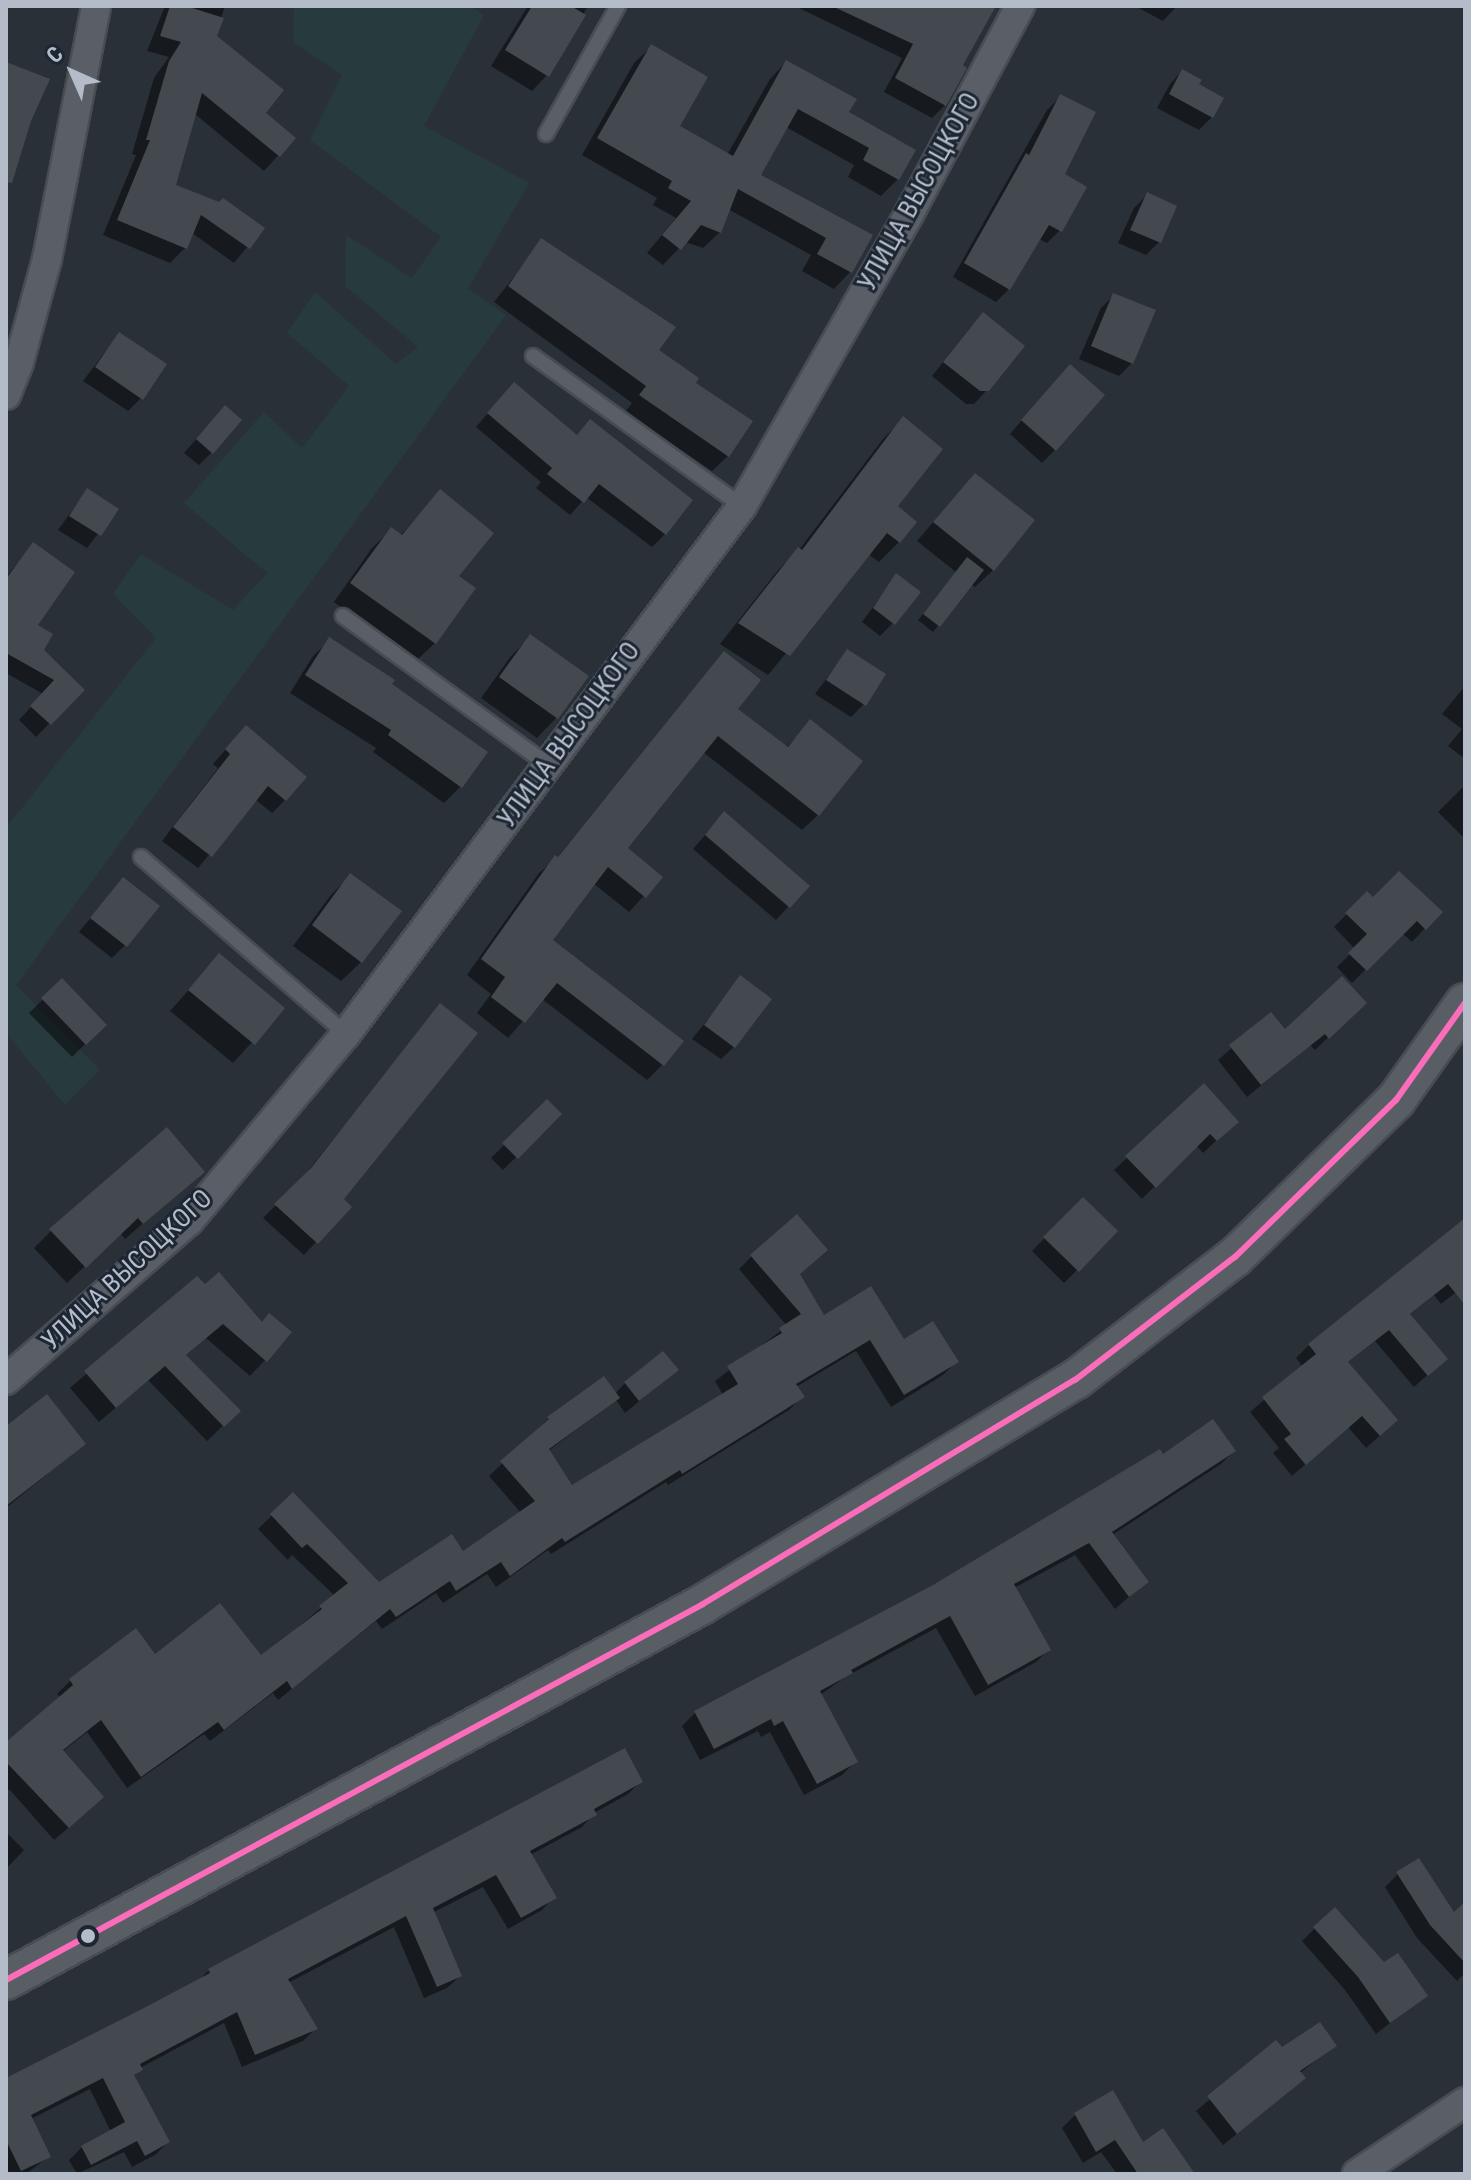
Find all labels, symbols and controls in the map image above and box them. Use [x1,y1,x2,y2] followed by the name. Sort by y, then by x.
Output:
[32,32,112,112] north arrow
[41,41,68,68] text: С
[852,88,986,296] street label: УЛИЦА ВЫСОЦКОГО
[491,636,647,834] street label: УЛИЦА ВЫСОЦКОГО
[35,1183,219,1357] street label: УЛИЦА ВЫСОЦКОГО
[80,1928,96,1944] unlabelled marker

